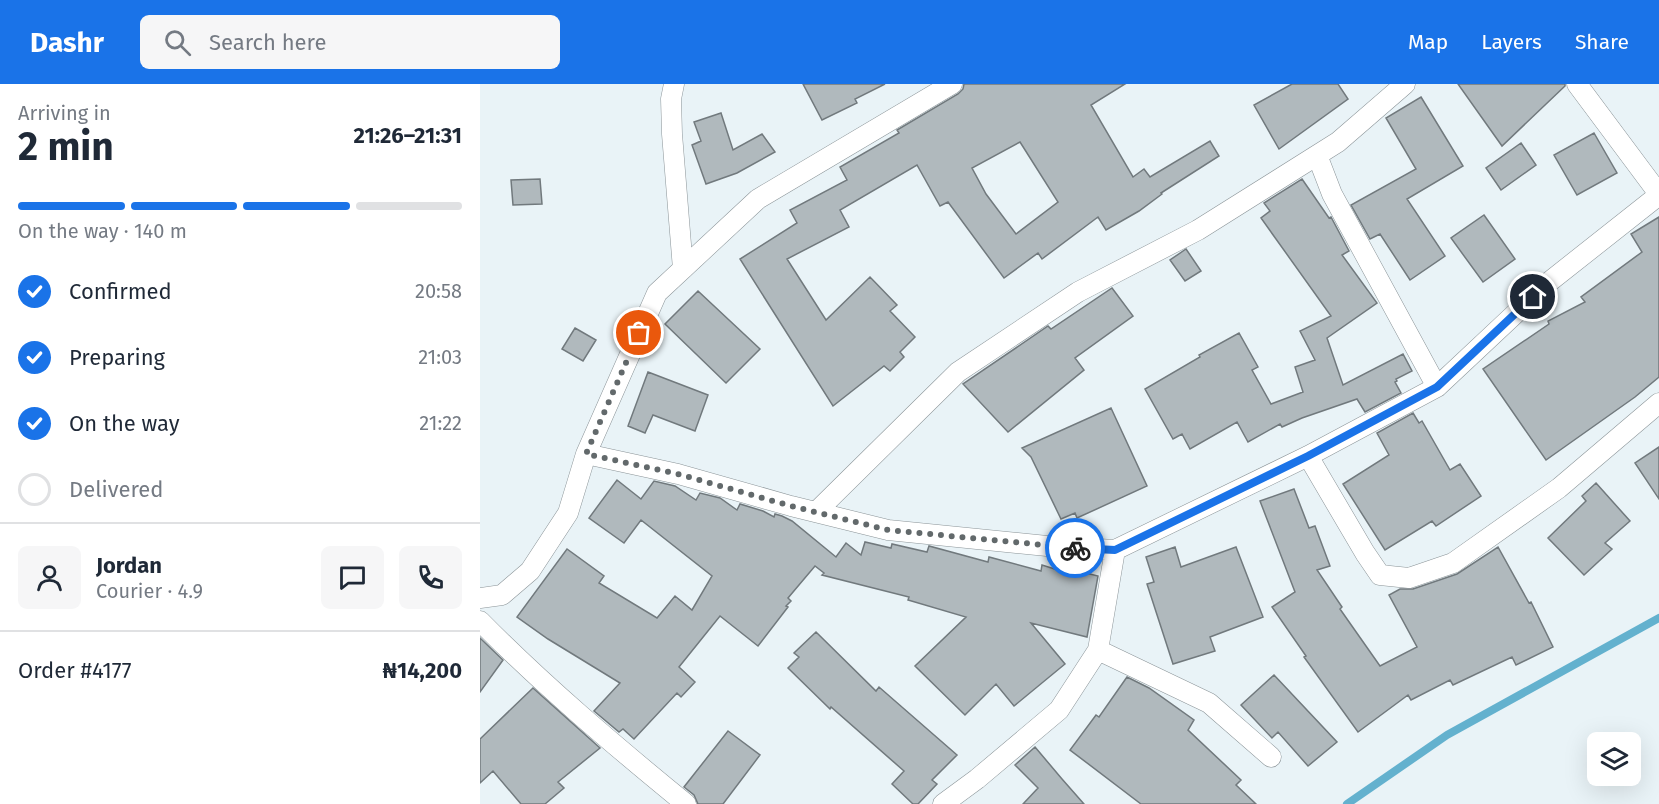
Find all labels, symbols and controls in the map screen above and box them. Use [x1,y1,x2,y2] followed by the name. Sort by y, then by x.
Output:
[140,15,560,69] search box
[30,26,104,59] text: Dashr
[161,26,194,59] icon: search
[209,29,326,56] text: Search here
[1408,29,1448,55] text: Map
[1481,29,1542,55] text: Layers
[1575,29,1629,55] text: Share
[18,101,111,125] text: Arriving in
[354,122,462,149] text: 21:26–21:31
[18,124,114,170] text: 2 min
[18,219,187,243] text: On the way · 140 m
[1507,271,1558,322] pin
[18,275,51,308] icon: check
[69,278,172,305] text: Confirmed
[415,279,462,303] text: 20:58
[1516,280,1549,313] icon: home
[613,307,664,358] pin
[622,316,655,349] icon: bag
[18,341,51,374] icon: check
[69,344,165,371] text: Preparing
[418,345,462,369] text: 21:03
[18,407,51,440] icon: check
[69,410,180,437] text: On the way
[419,411,462,435] text: 21:22
[69,476,164,503] text: Delivered
[1045,518,1105,578] courier
[1059,532,1092,565] icon: bike
[18,546,81,609] button: person
[321,546,384,609] button: chat
[399,546,462,609] button: phone
[96,552,162,579] text: Jordan
[96,579,203,603] text: Courier · 4.9
[18,657,131,684] text: Order #4177
[383,657,462,684] text: ₦14,200
[1587,732,1641,786] map controls
[1587,732,1641,786] button: layers

